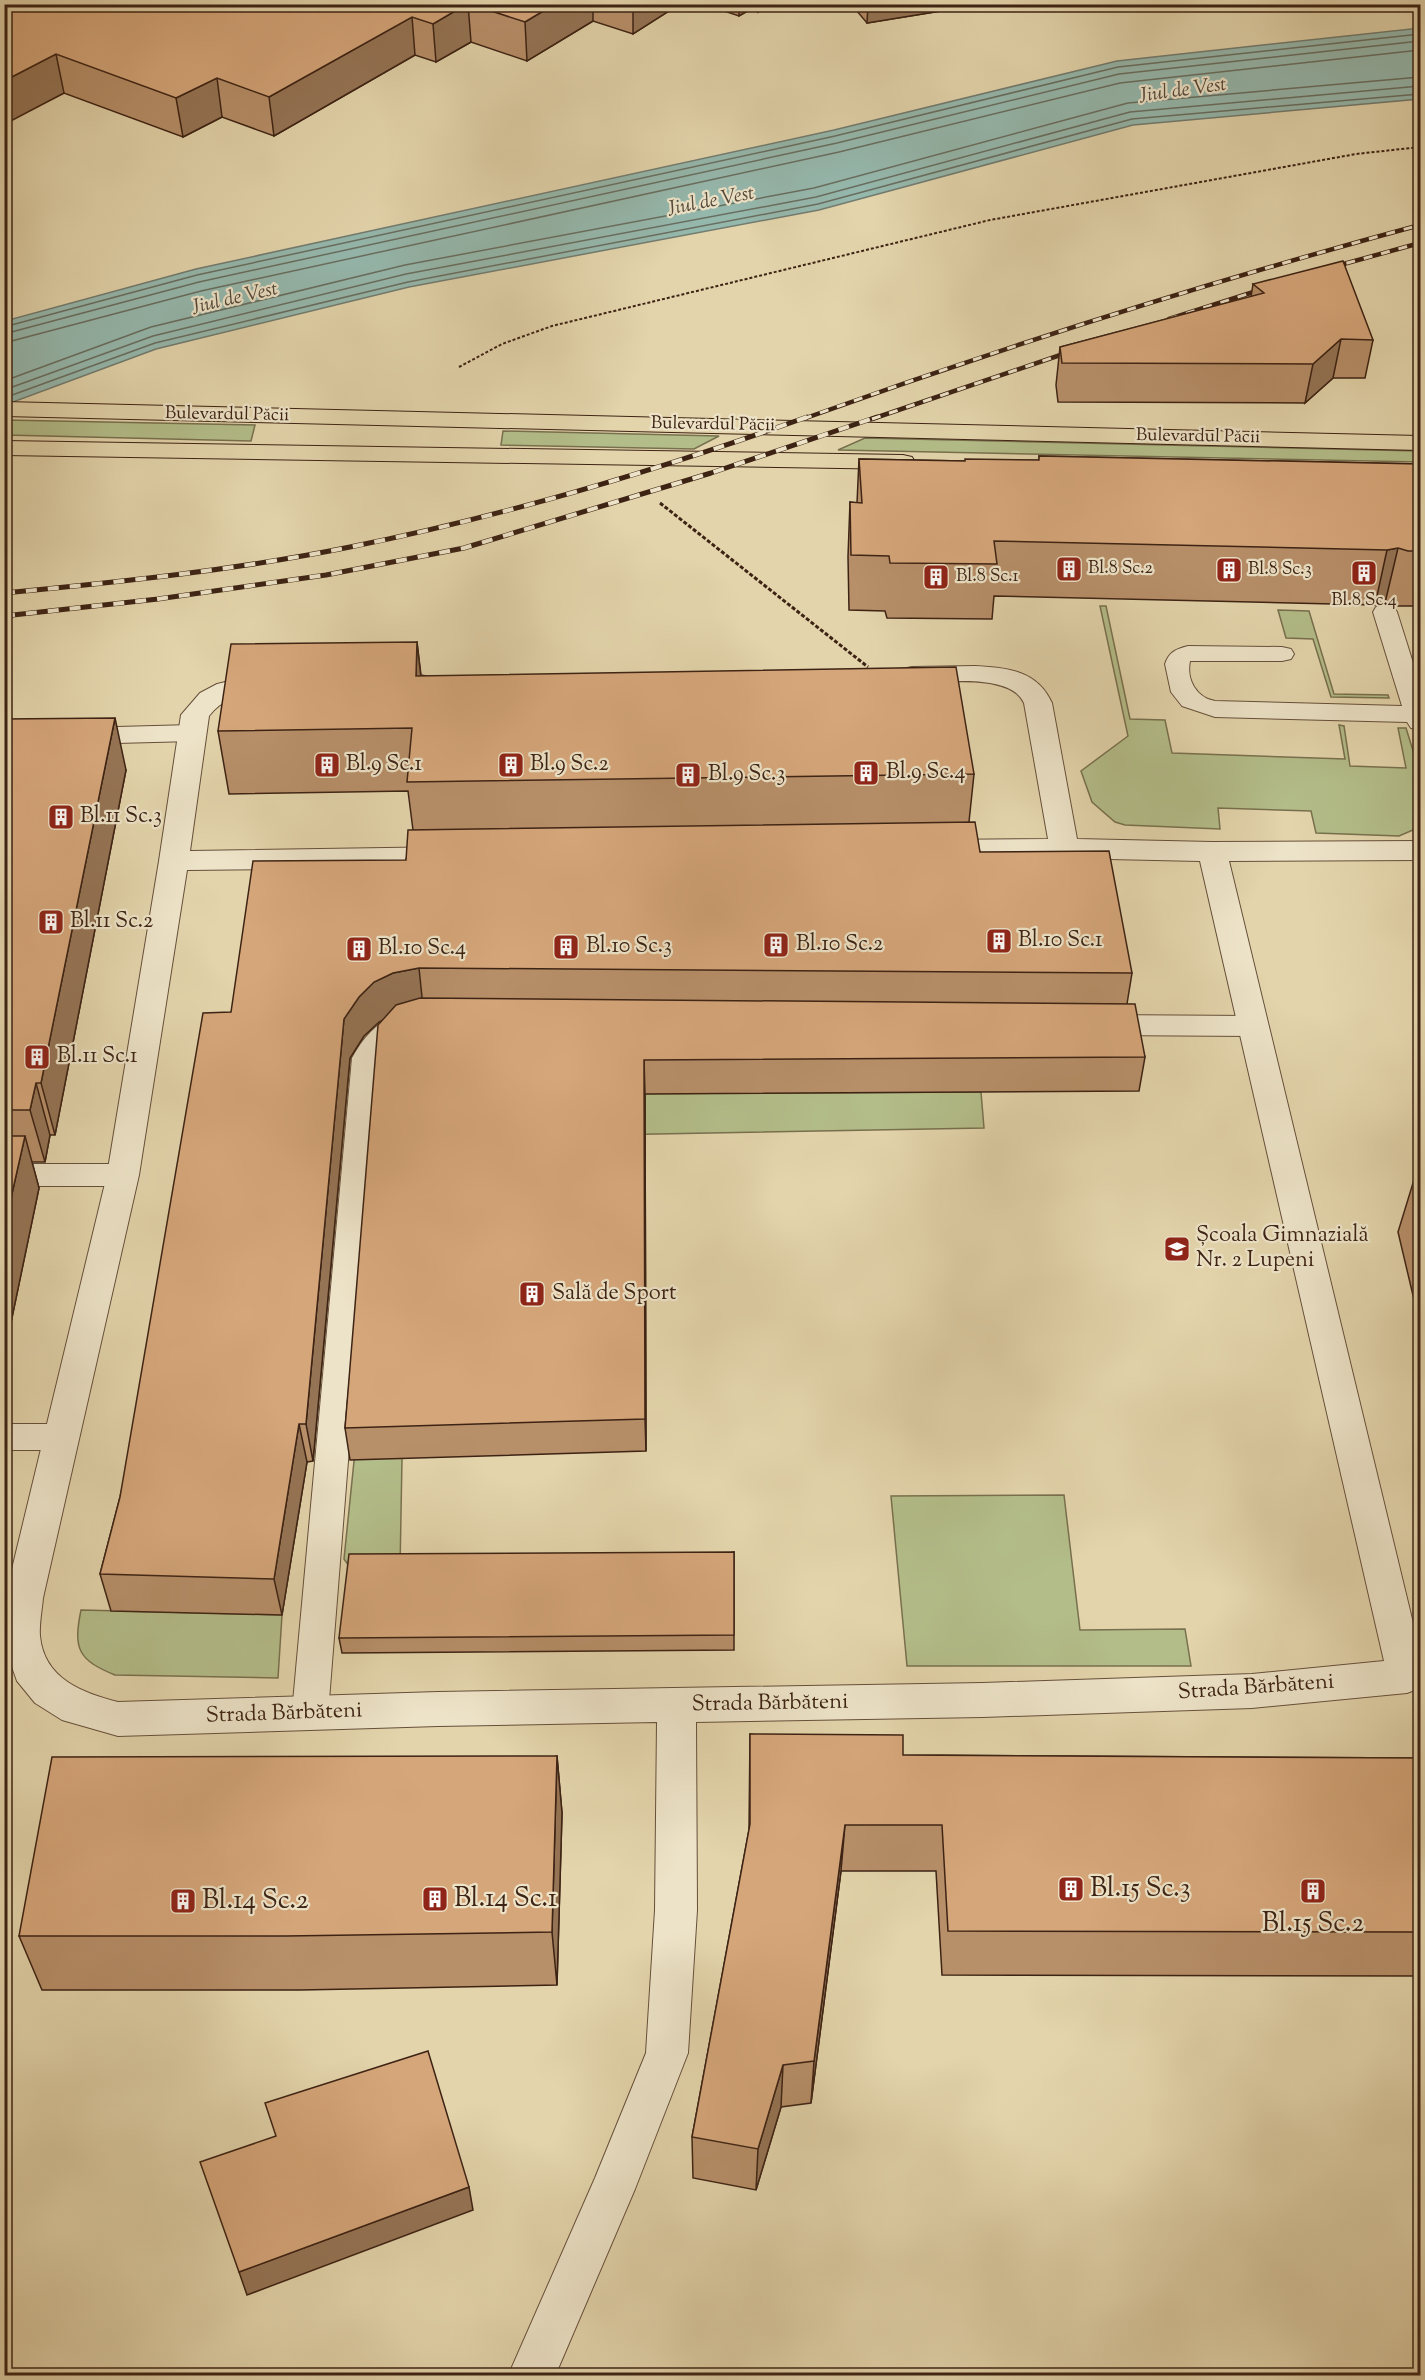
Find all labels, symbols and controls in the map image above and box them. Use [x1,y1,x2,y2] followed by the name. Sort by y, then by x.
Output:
[1137,71,1228,112] water label: Jiul de Vest
[664,179,757,225] water label: Jiul de Vest
[188,275,281,323] water label: Jiul de Vest
[165,401,289,429] street label: Bulevardul Păcii
[651,411,775,439] street label: Bulevardul Păcii
[1136,423,1260,451] street label: Bulevardul Păcii
[1054,554,1084,584] building icon: Bl.8 Sc.2
[1214,555,1244,585] building icon: Bl.8 Sc.3
[1088,556,1154,582] place label: Bl.8 Sc.2
[1248,557,1312,583] place label: Bl.8 Sc.3
[1349,558,1379,588] building icon: Bl.8 Sc.4
[921,562,951,592] building icon: Bl.8 Sc.1
[956,564,1019,590] place label: Bl.8 Sc.1
[1331,588,1397,614] place label: Bl.8 Sc.4
[346,749,422,781] place label: Bl.9 Sc.1
[530,749,609,781] place label: Bl.9 Sc.2
[312,750,342,780] building icon: Bl.9 Sc.1
[496,750,526,780] building icon: Bl.9 Sc.2
[886,757,965,789] place label: Bl.9 Sc.4
[851,758,881,788] building icon: Bl.9 Sc.4
[708,759,785,791] place label: Bl.9 Sc.3
[673,760,703,790] building icon: Bl.9 Sc.3
[80,801,162,833] place label: Bl.11 Sc.3
[46,802,76,832] building icon: Bl.11 Sc.3
[70,906,153,938] place label: Bl.11 Sc.2
[36,907,66,937] building icon: Bl.11 Sc.2
[1018,925,1103,957] place label: Bl.10 Sc.1
[984,926,1014,956] building icon: Bl.10 Sc.1
[796,929,883,961] place label: Bl.10 Sc.2
[761,930,791,960] building icon: Bl.10 Sc.2
[586,931,672,963] place label: Bl.10 Sc.3
[551,932,581,962] building icon: Bl.10 Sc.3
[378,933,466,965] place label: Bl.10 Sc.4
[344,934,374,964] building icon: Bl.10 Sc.4
[57,1041,138,1073] place label: Bl.11 Sc.1
[22,1042,52,1072] building icon: Bl.11 Sc.1
[1196,1220,1369,1277] place label: Şcoala Gimnazială Nr. 2 Lupeni
[1162,1234,1192,1264] school or university icon: Şcoala Gimnazială Nr. 2 Lupeni
[552,1278,677,1310] place label: Sală de Sport
[517,1279,547,1309] building icon: Sală de Sport
[1177,1667,1335,1709] street label: Strada Bărbăteni
[691,1687,849,1721] street label: Strada Bărbăteni
[205,1695,363,1733] street label: Strada Bărbăteni
[1090,1870,1191,1909] place label: Bl.15 Sc.3
[1056,1874,1086,1904] building icon: Bl.15 Sc.3
[1298,1876,1328,1906] building icon: Bl.15 Sc.2
[454,1880,557,1919] place label: Bl.14 Sc.1
[202,1882,309,1921] place label: Bl.14 Sc.2
[420,1884,450,1914] building icon: Bl.14 Sc.1
[168,1886,198,1916] building icon: Bl.14 Sc.2
[1262,1905,1365,1944] place label: Bl.15 Sc.2

